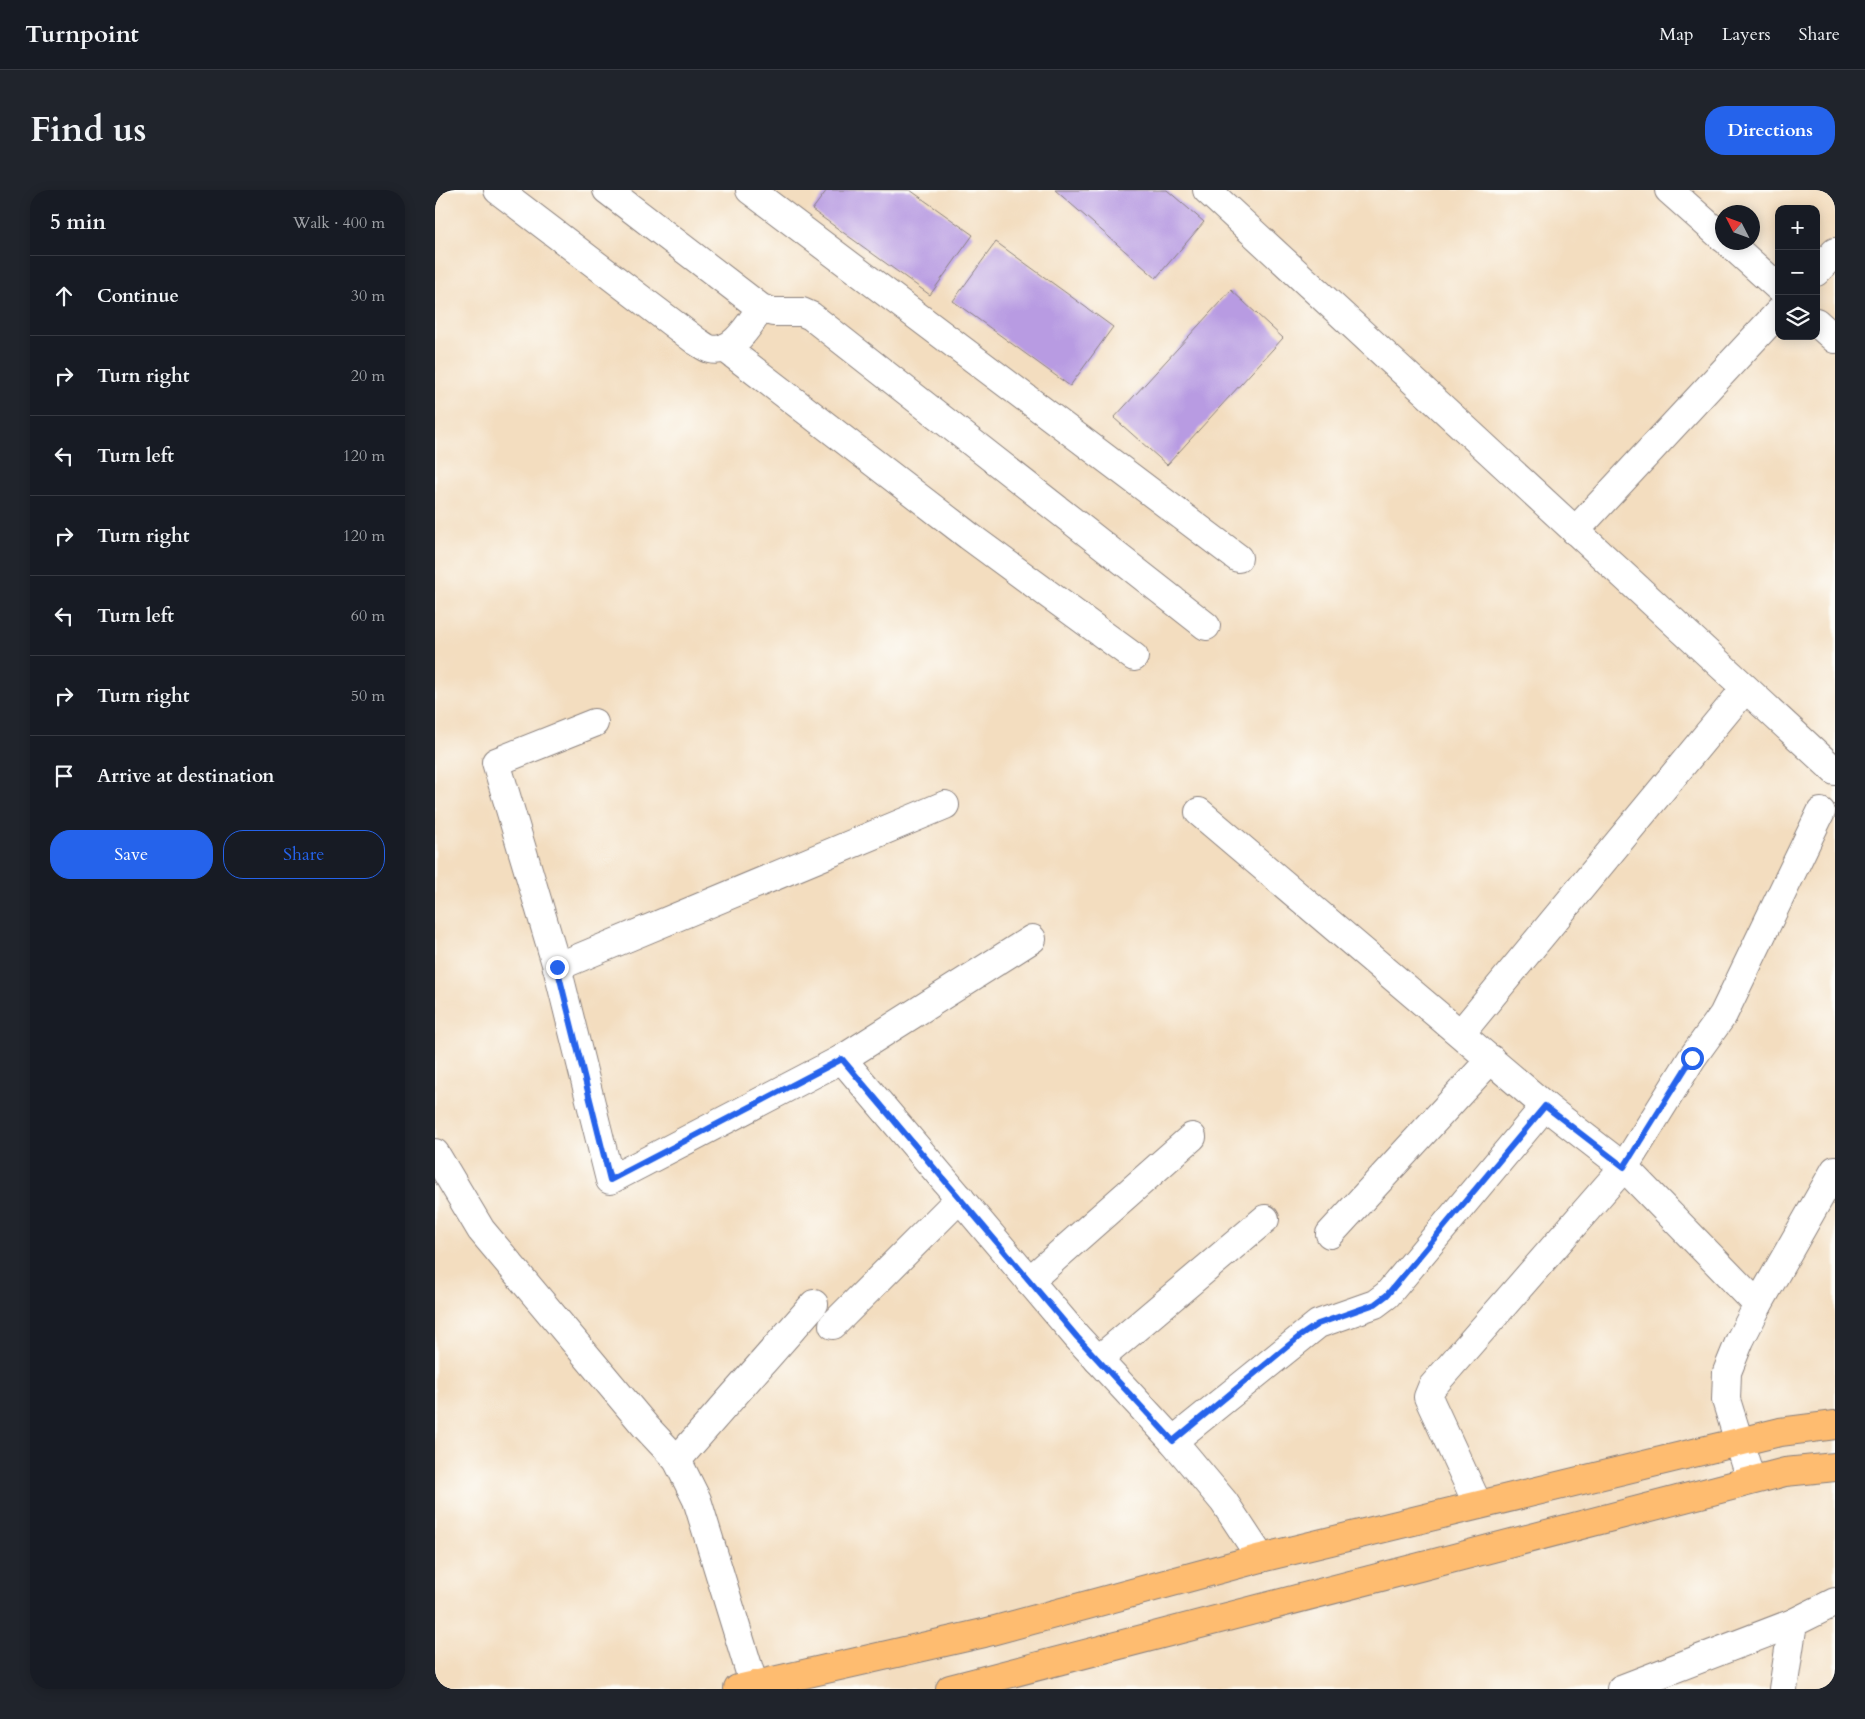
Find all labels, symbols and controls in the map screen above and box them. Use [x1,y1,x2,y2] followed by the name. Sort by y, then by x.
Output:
[25,18,139,51] text: Turnpoint
[1659,22,1694,47] text: Map
[1722,22,1771,47] text: Layers
[1799,22,1840,47] text: Share
[30,106,146,154] text: Find us
[1705,106,1835,155] button: Directions
[1715,205,1760,250] north arrow
[1775,205,1820,340] map controls
[1775,205,1820,250] button: +
[50,208,106,237] text: 5 min
[293,212,385,234] text: Walk · 400 m
[1775,250,1820,295] button: −
[50,282,78,310] icon: ahead
[97,283,179,309] text: Continue
[351,285,385,307] text: 30 m
[1775,295,1820,340] button: layers
[50,362,78,390] icon: right
[97,363,189,389] text: Turn right
[351,365,385,387] text: 20 m
[50,442,78,470] icon: left
[97,443,174,469] text: Turn left
[343,445,385,467] text: 120 m
[50,522,78,550] icon: right
[97,523,189,549] text: Turn right
[343,525,385,547] text: 120 m
[50,602,78,630] icon: left
[97,603,174,629] text: Turn left
[351,605,385,627] text: 60 m
[50,682,78,710] icon: right
[97,683,189,709] text: Turn right
[351,685,385,707] text: 50 m
[50,762,78,790] icon: arrive
[97,763,274,789] text: Arrive at destination
[50,830,213,879] button: Save
[223,830,385,879] button: Share
[546,956,569,979] route end
[1681,1047,1704,1070] route start

